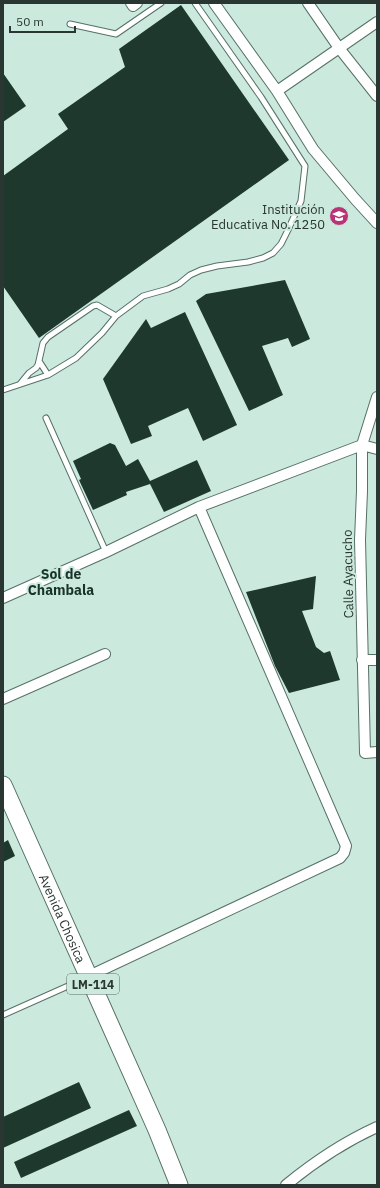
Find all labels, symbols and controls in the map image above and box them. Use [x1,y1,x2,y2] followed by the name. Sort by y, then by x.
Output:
[10,8,75,34] scale bar
[16,14,44,29] text: 50 m
[211,201,325,233] place label: Institución Educativa No. 1250
[328,205,350,227] school or university icon: Institución Educativa No. 1250
[339,529,357,619] street label: Calle Ayacucho
[28,565,94,599] district label: Sol de Chambala
[35,871,90,965] street label: Avenida Chosica
[67,974,119,994] road number: LM-114

